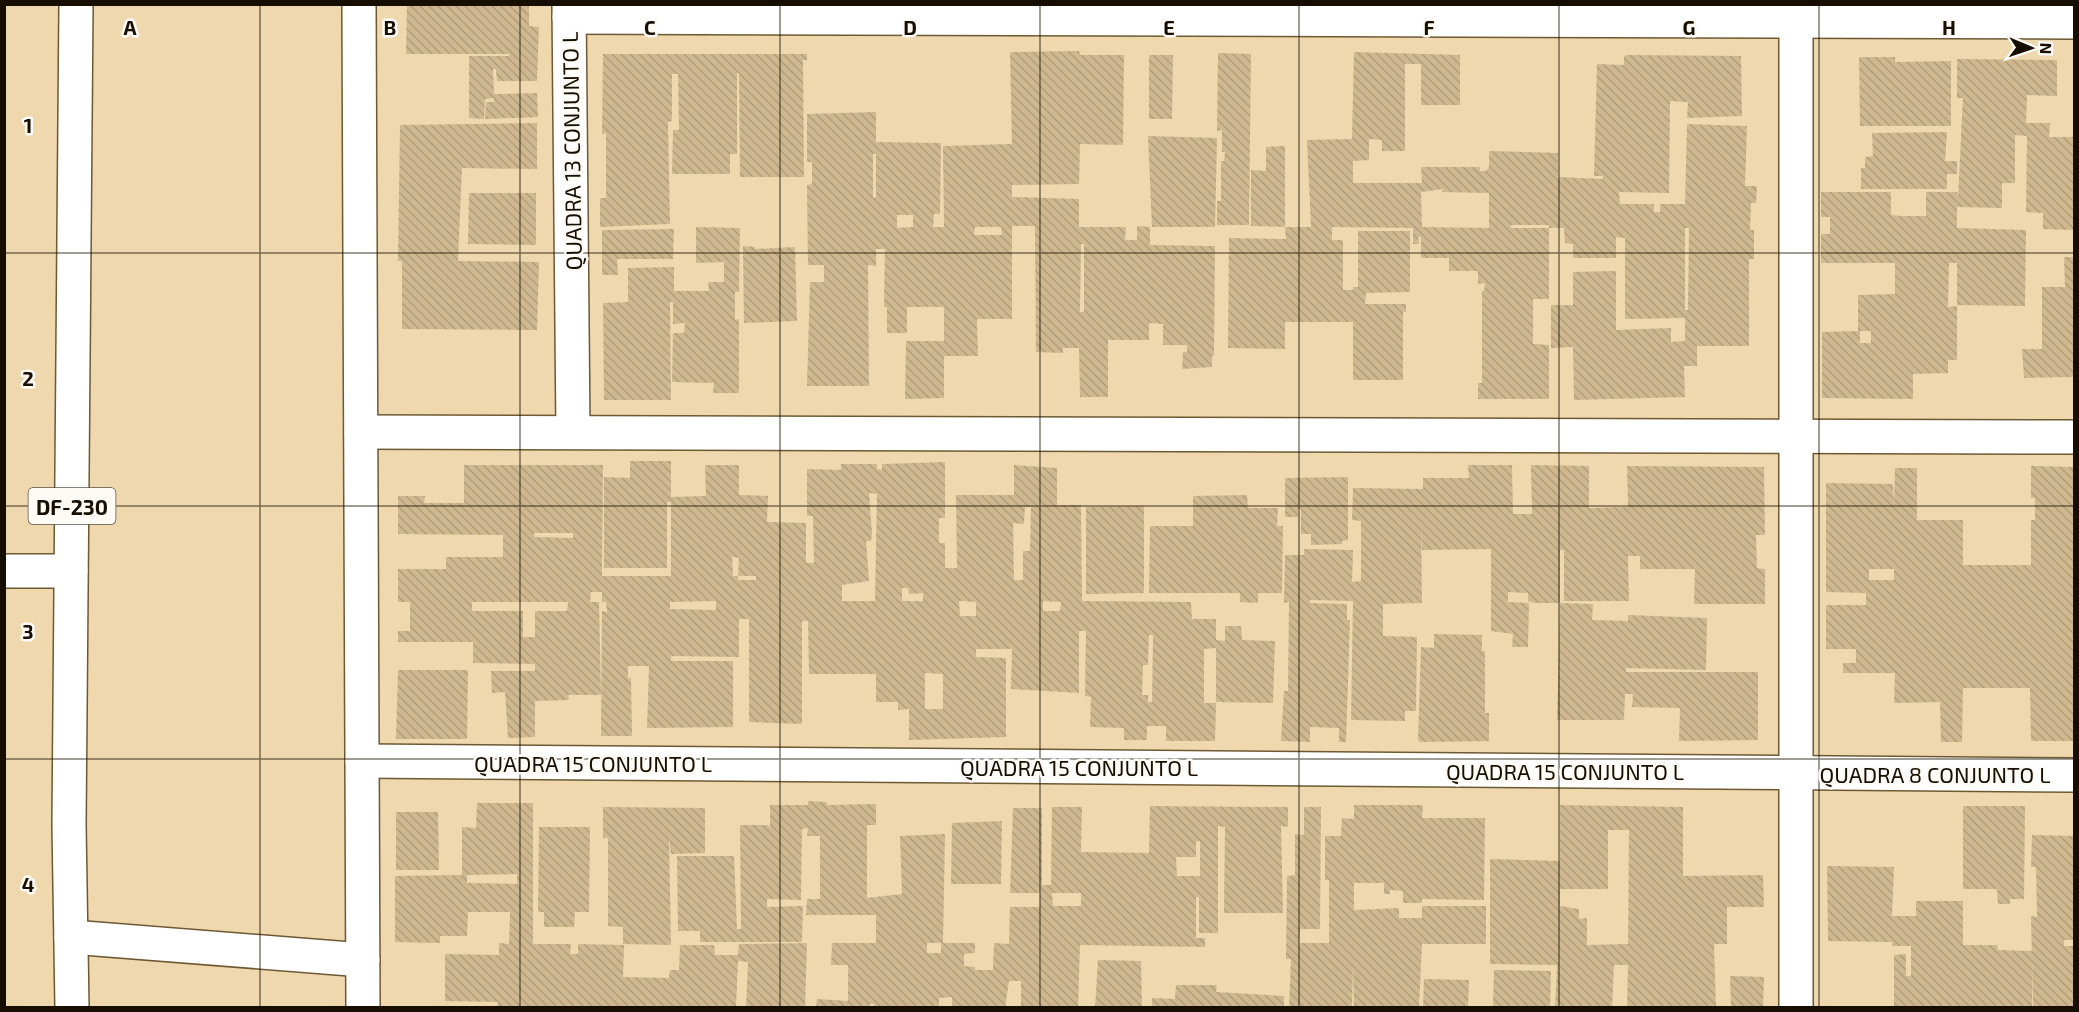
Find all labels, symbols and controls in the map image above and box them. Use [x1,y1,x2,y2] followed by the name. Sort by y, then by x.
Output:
[123,15,137,39] text: A
[384,15,396,39] text: B
[644,15,656,39] text: C
[903,15,917,39] text: D
[1163,15,1175,39] text: E
[1423,15,1435,39] text: F
[1683,15,1695,39] text: G
[1942,15,1956,39] text: H
[2001,18,2061,78] north arrow
[556,31,587,271] street label: QUADRA 13 CONJUNTO L
[2037,42,2056,55] text: N
[24,113,32,137] text: 1
[22,366,34,390] text: 2
[28,488,116,524] road number: DF-230
[22,619,34,643] text: 3
[474,750,712,777] street label: QUADRA 15 CONJUNTO L
[960,754,1198,781] street label: QUADRA 15 CONJUNTO L
[1446,758,1684,785] street label: QUADRA 15 CONJUNTO L
[1819,761,2051,788] street label: QUADRA 8 CONJUNTO L
[22,872,35,896] text: 4

